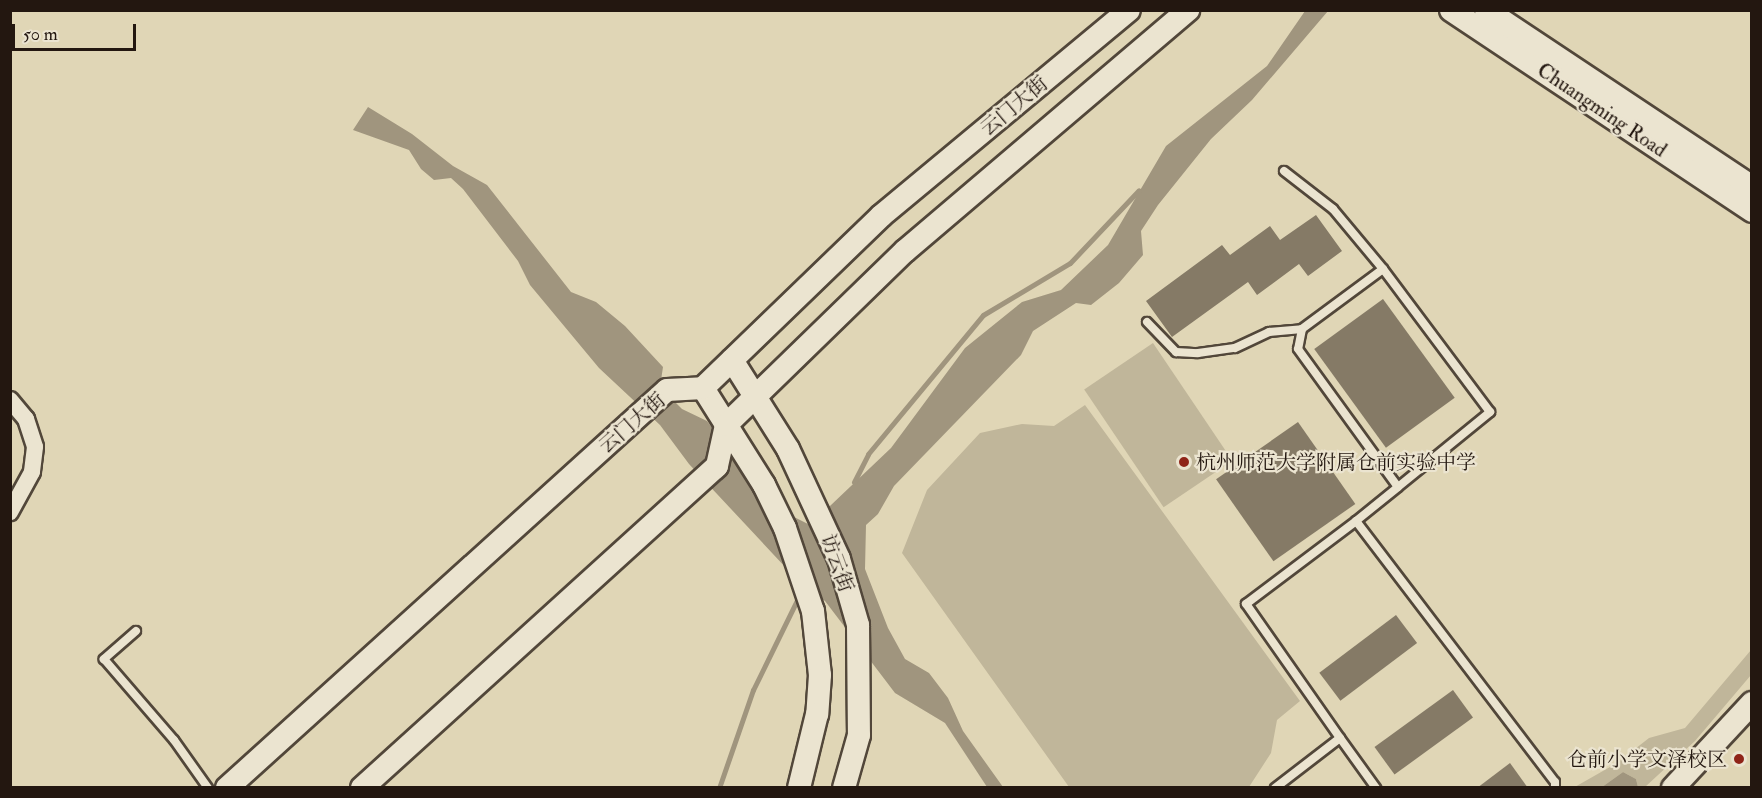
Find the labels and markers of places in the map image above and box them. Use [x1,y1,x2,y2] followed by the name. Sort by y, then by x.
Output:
[1196,450,1476,474] place label: 杭州师范大学附属仓前实验中学
[1177,455,1191,469] marker: 杭州师范大学附属仓前实验中学
[1567,747,1727,771] place label: 仓前小学文泽校区
[1732,752,1746,766] marker: 仓前小学文泽校区

